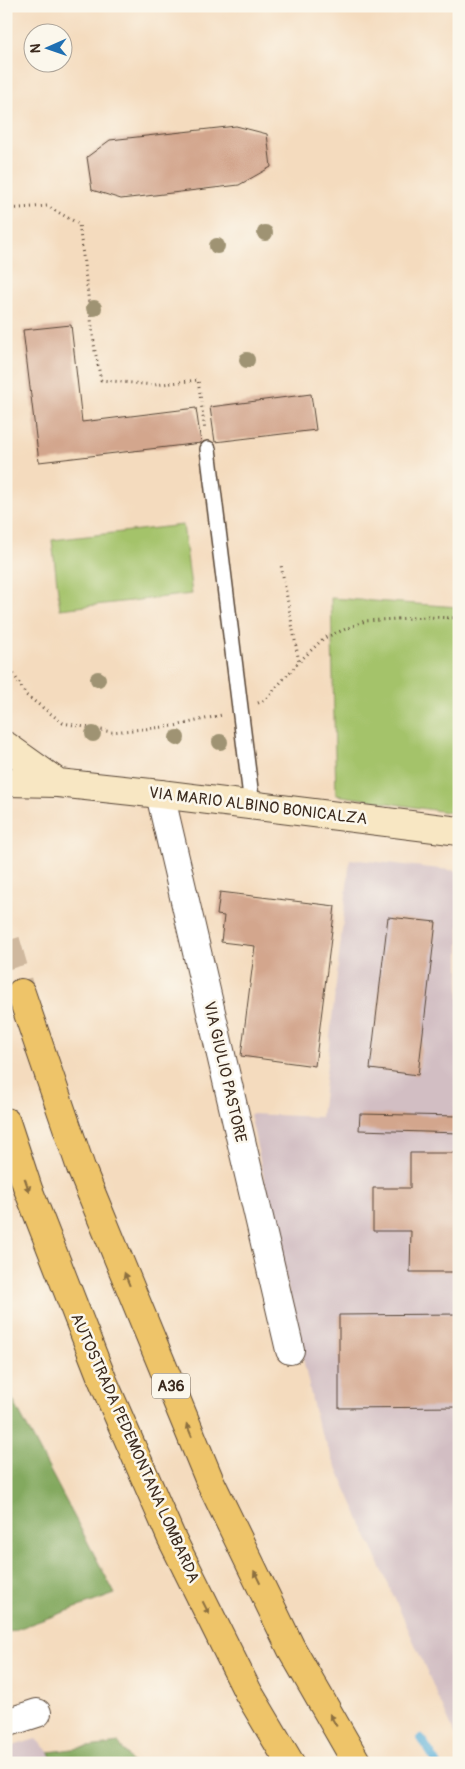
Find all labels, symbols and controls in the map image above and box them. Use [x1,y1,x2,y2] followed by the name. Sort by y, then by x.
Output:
[22,22,72,72] north arrow
[27,43,44,53] text: N
[148,783,368,829] street label: VIA MARIO ALBINO BONICALZA
[199,999,251,1145] street label: VIA GIULIO PASTORE
[23,1177,31,1192] one-way arrow
[123,1271,131,1286] one-way arrow
[66,1310,204,1586] street label: AUTOSTRADA PEDEMONTANA LOMBARDA
[152,1374,190,1398] road number: A36
[184,1423,192,1437] one-way arrow
[252,1570,260,1584] one-way arrow
[202,1601,210,1615] one-way arrow
[328,1714,337,1727] one-way arrow

